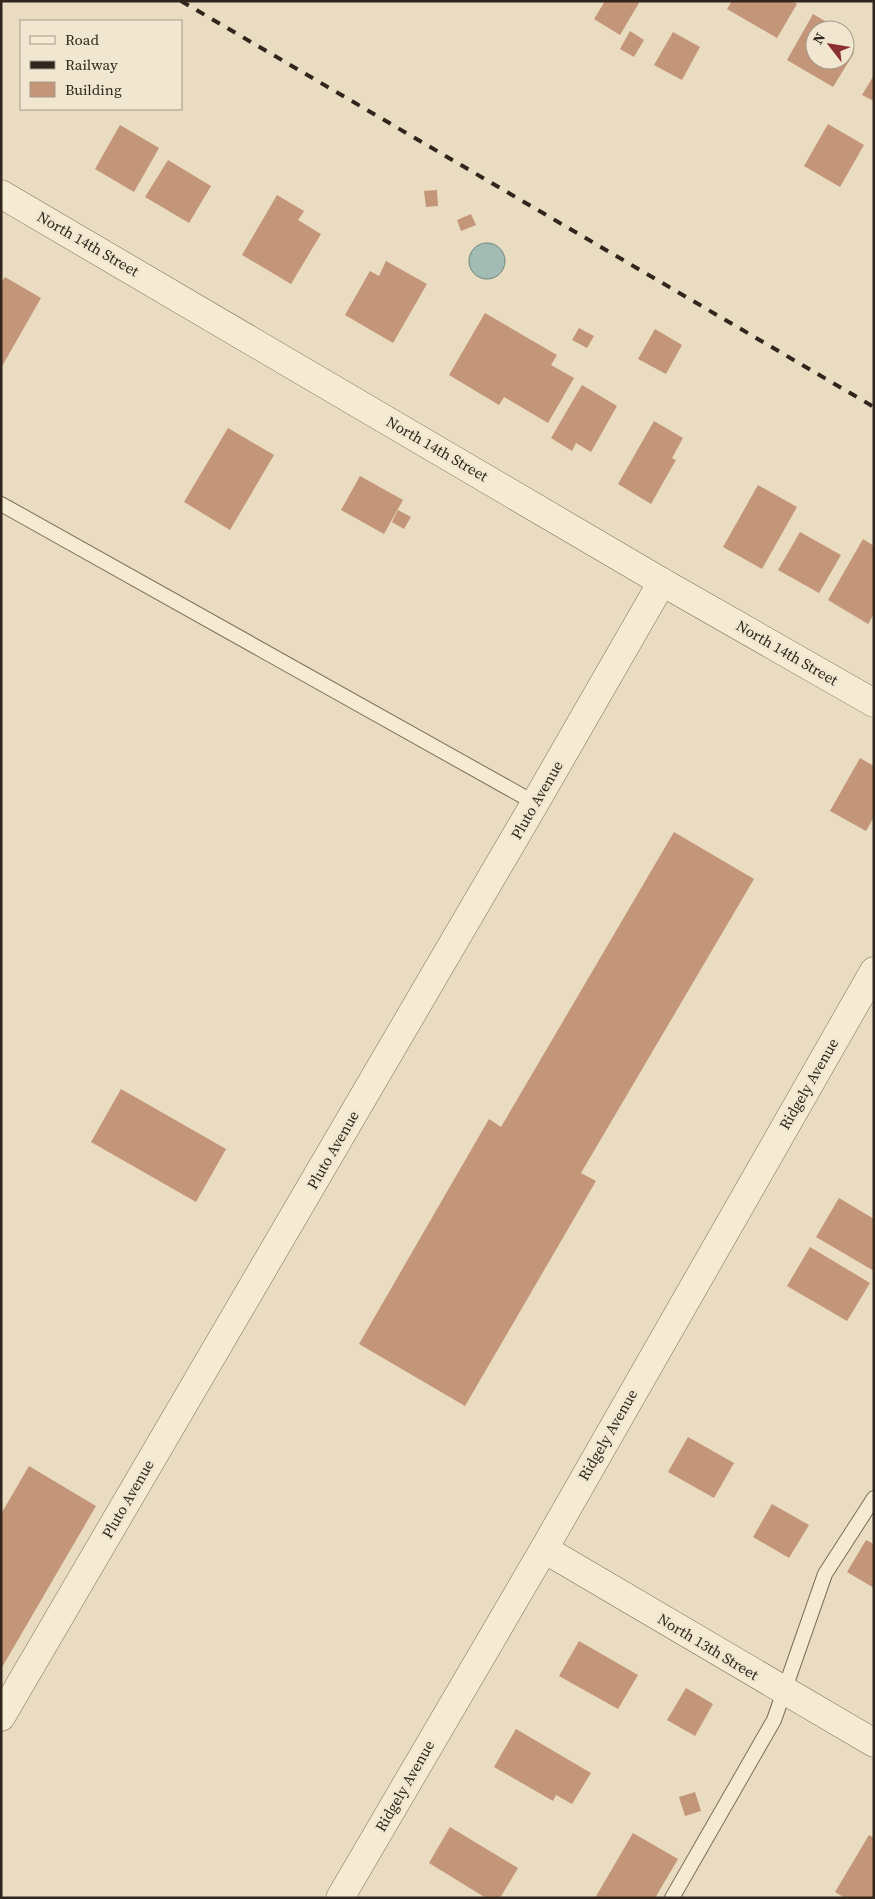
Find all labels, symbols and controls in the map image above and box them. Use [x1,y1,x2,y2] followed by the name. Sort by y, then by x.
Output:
[20,20,182,110] legend
[805,20,855,70] north arrow
[65,29,99,50] text: Road
[808,29,830,48] text: N
[65,54,118,75] text: Railway
[65,79,122,100] text: Building
[34,206,143,281] street label: North 14th Street
[383,411,492,486] street label: North 14th Street
[733,615,842,690] street label: North 14th Street
[506,756,568,843] street label: Pluto Avenue
[774,1034,843,1133] street label: Ridgely Avenue
[302,1106,364,1193] street label: Pluto Avenue
[573,1385,642,1484] street label: Ridgely Avenue
[97,1455,159,1542] street label: Pluto Avenue
[654,1608,763,1685] street label: North 13th Street
[370,1736,439,1835] street label: Ridgely Avenue

